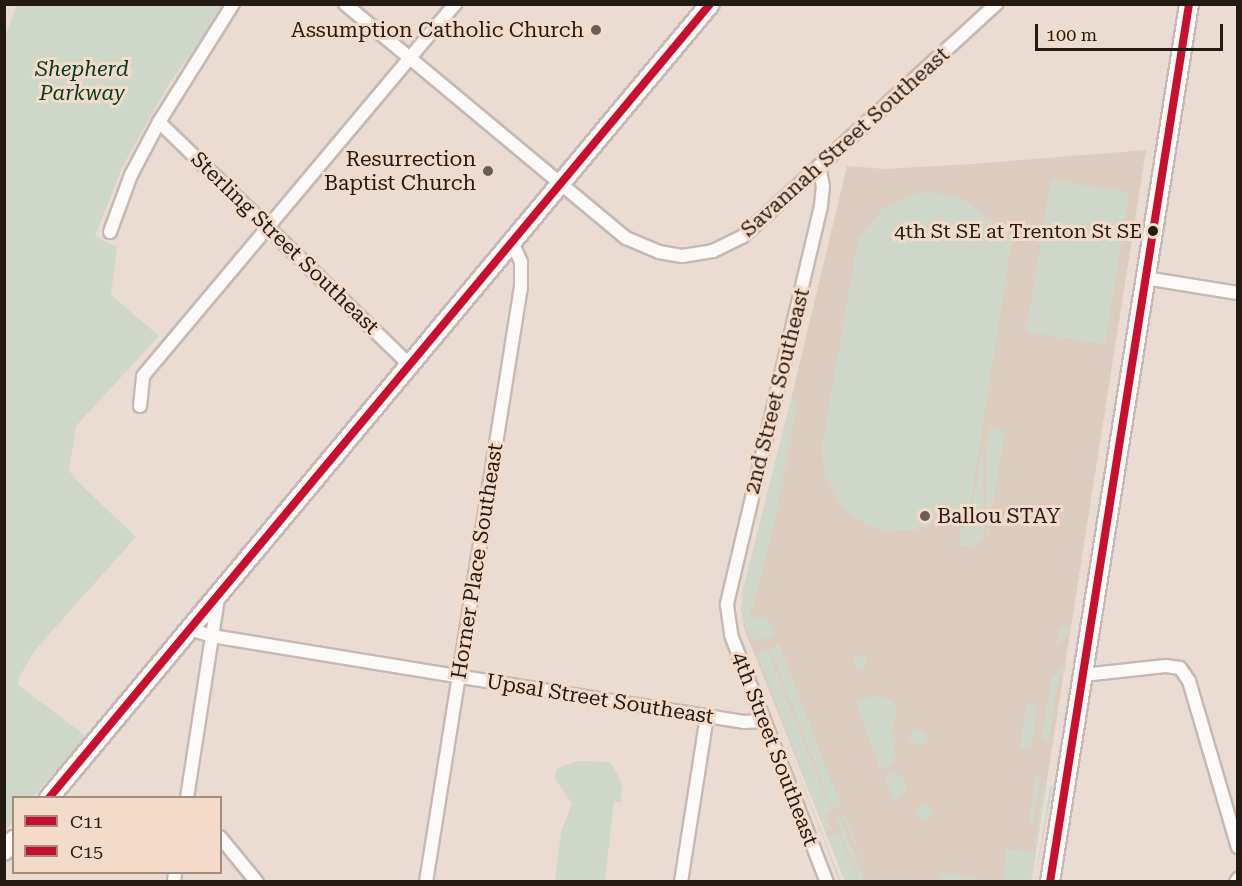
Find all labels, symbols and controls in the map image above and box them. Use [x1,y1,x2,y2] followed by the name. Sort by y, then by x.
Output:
[1038,12,1226,50] scale bar
[291,17,584,43] place label: Assumption Catholic Church
[589,23,603,37] marker: Assumption Catholic Church
[1046,24,1097,45] text: 100 m
[736,42,954,242] street label: Savannah Street Southeast
[35,56,129,106] park label: Shepherd Parkway
[324,146,476,196] place label: Resurrection Baptist Church
[186,147,384,339] street label: Sterling Street Southeast
[481,164,495,178] marker: Resurrection Baptist Church
[894,219,1142,243] place label: 4th St SE at Trenton St SE
[1147,225,1159,237] marker: 4th St SE at Trenton St SE
[739,286,815,496] street label: 2nd Street Southeast
[446,441,508,681] street label: Horner Place Southeast
[937,503,1061,529] place label: Ballou STAY
[918,509,932,523] marker: Ballou STAY
[726,649,824,849] street label: 4th Street Southeast
[484,669,716,729] street label: Upsal Street Southeast
[12,796,222,874] legend
[70,811,103,832] text: C11
[70,841,103,862] text: C15

